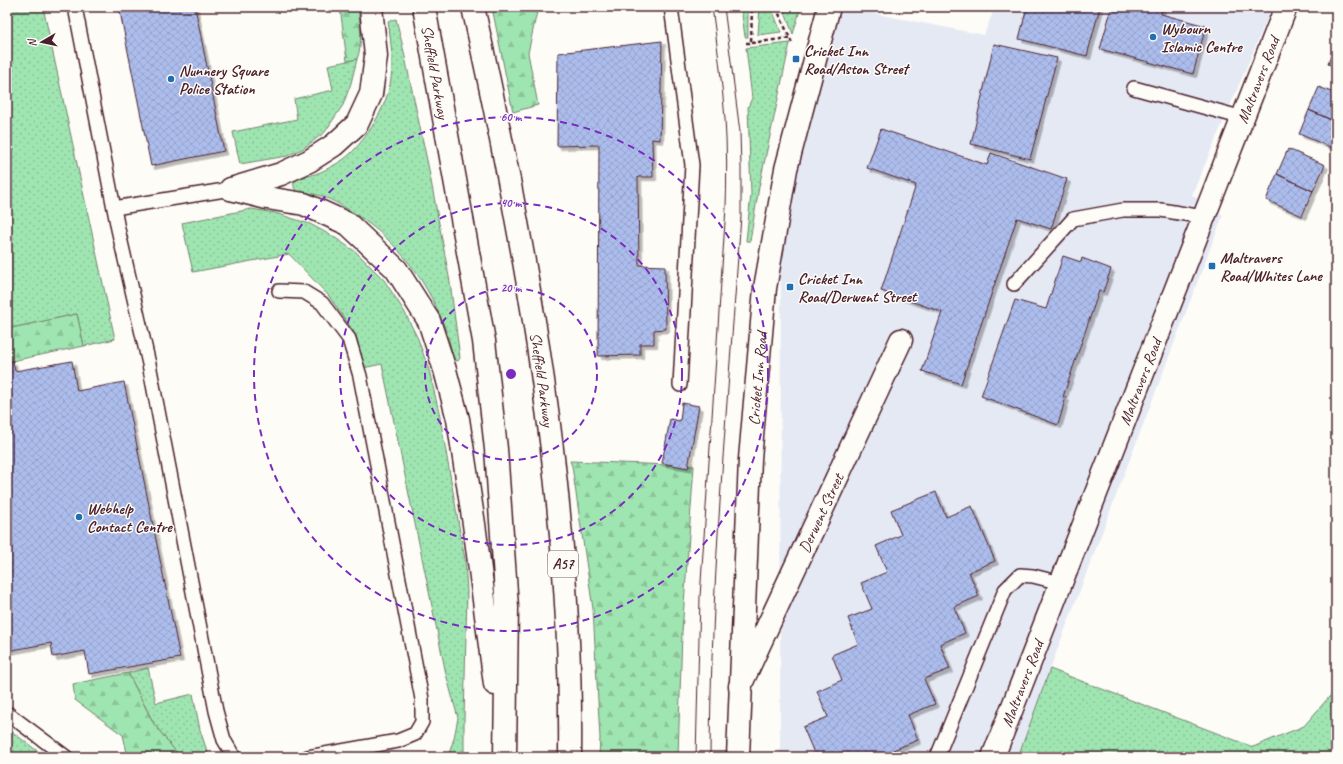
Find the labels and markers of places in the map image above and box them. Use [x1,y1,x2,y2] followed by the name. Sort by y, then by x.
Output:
[1161,19,1243,57] place label: Wybourn Islamic Centre
[1148,32,1158,42] marker: Wybourn Islamic Centre
[804,41,911,79] place label: Cricket Inn Road/Aston Street
[791,54,801,64] marker: Cricket Inn Road/Aston Street
[179,61,270,99] place label: Nunnery Square Police Station
[166,74,176,84] marker: Nunnery Square Police Station
[1220,248,1323,286] place label: Maltravers Road/Whites Lane
[1207,261,1217,271] marker: Maltravers Road/Whites Lane
[798,269,918,307] place label: Cricket Inn Road/Derwent Street
[785,282,795,292] marker: Cricket Inn Road/Derwent Street
[504,367,518,381] centre of rings
[87,499,173,537] place label: Webhelp Contact Centre
[74,512,84,522] marker: Webhelp Contact Centre

